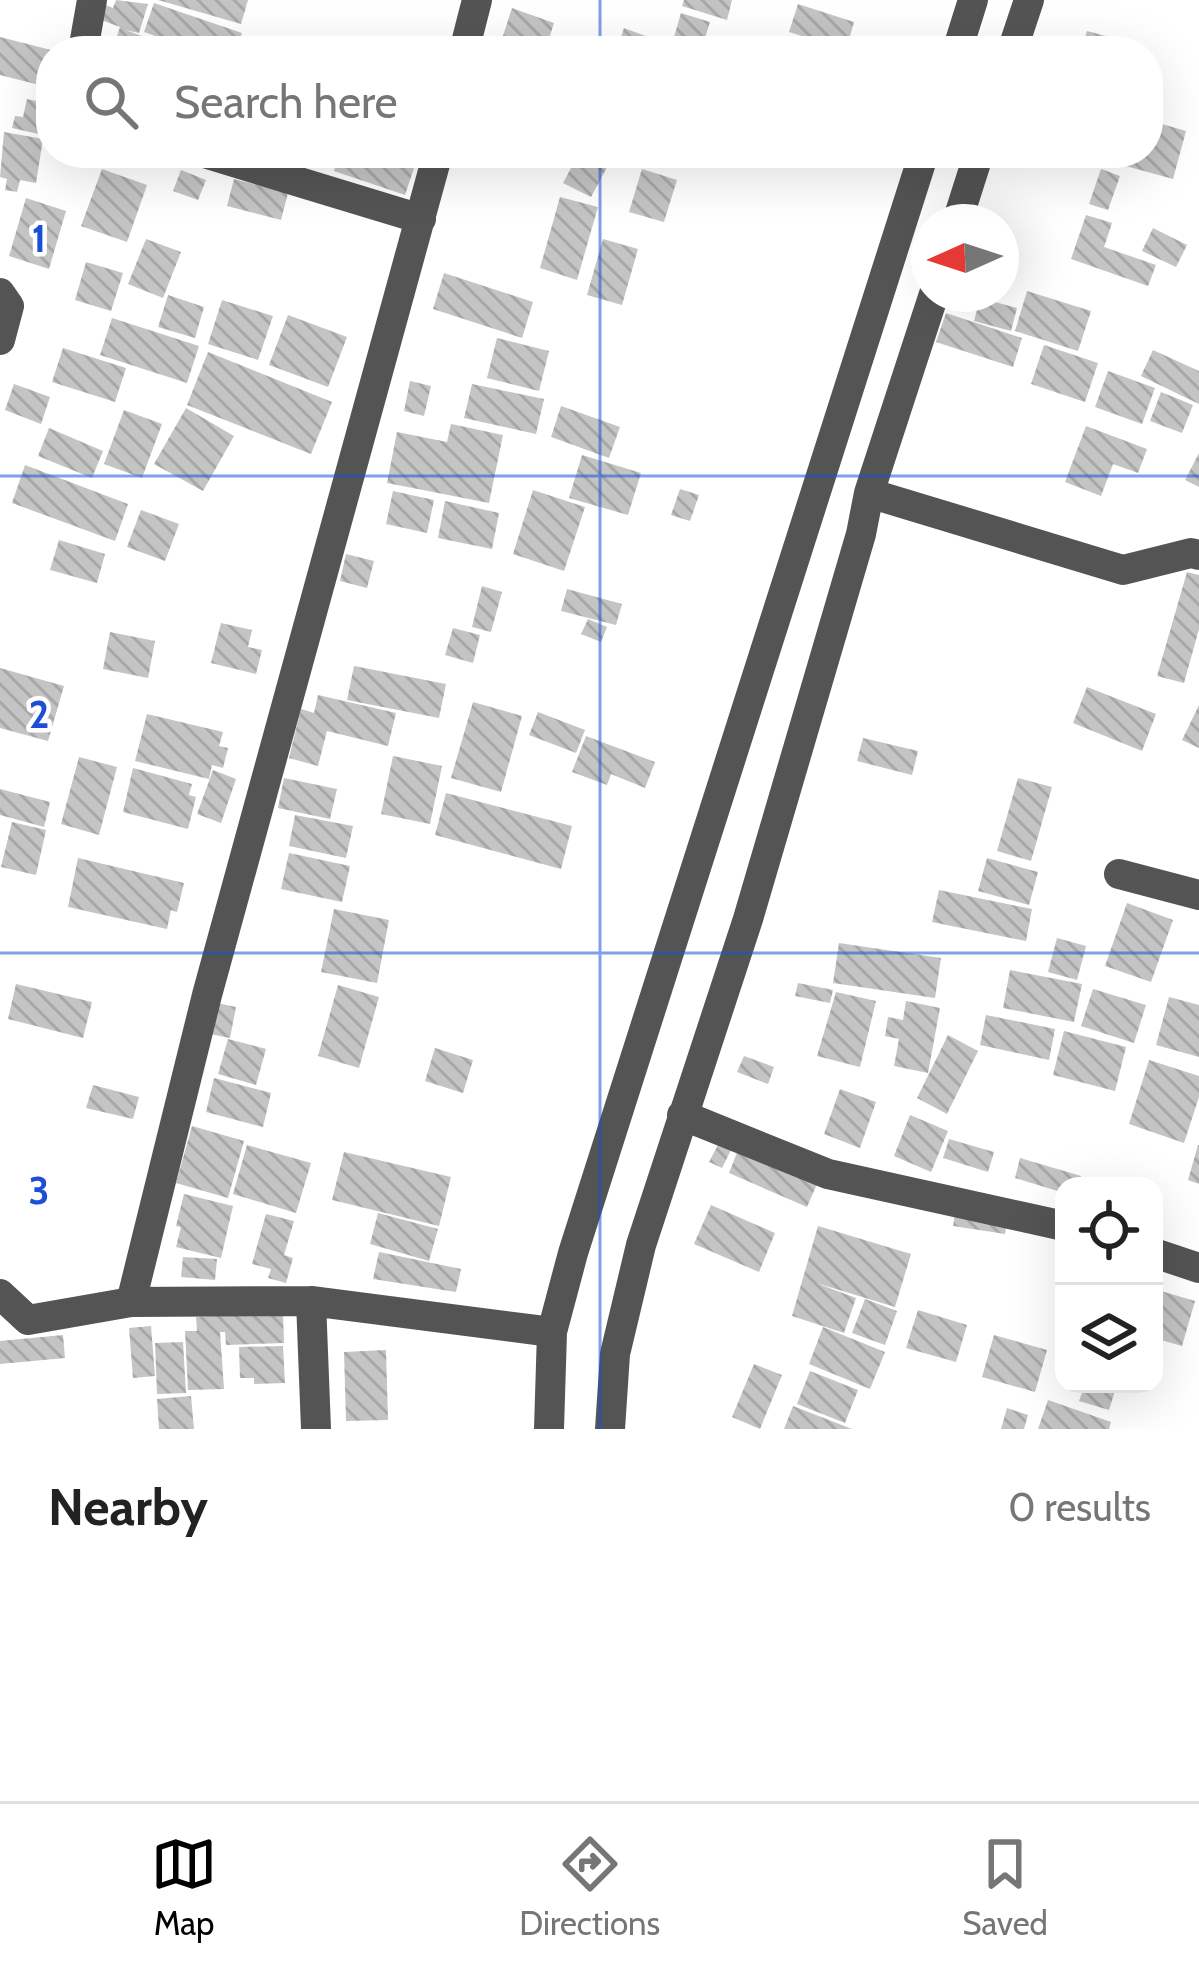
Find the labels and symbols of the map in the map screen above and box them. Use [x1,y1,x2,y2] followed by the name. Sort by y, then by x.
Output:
[911,204,1019,312] north arrow
[32,214,46,262] text: 1
[29,690,49,738] text: 2
[28,1166,50,1214] text: 3

